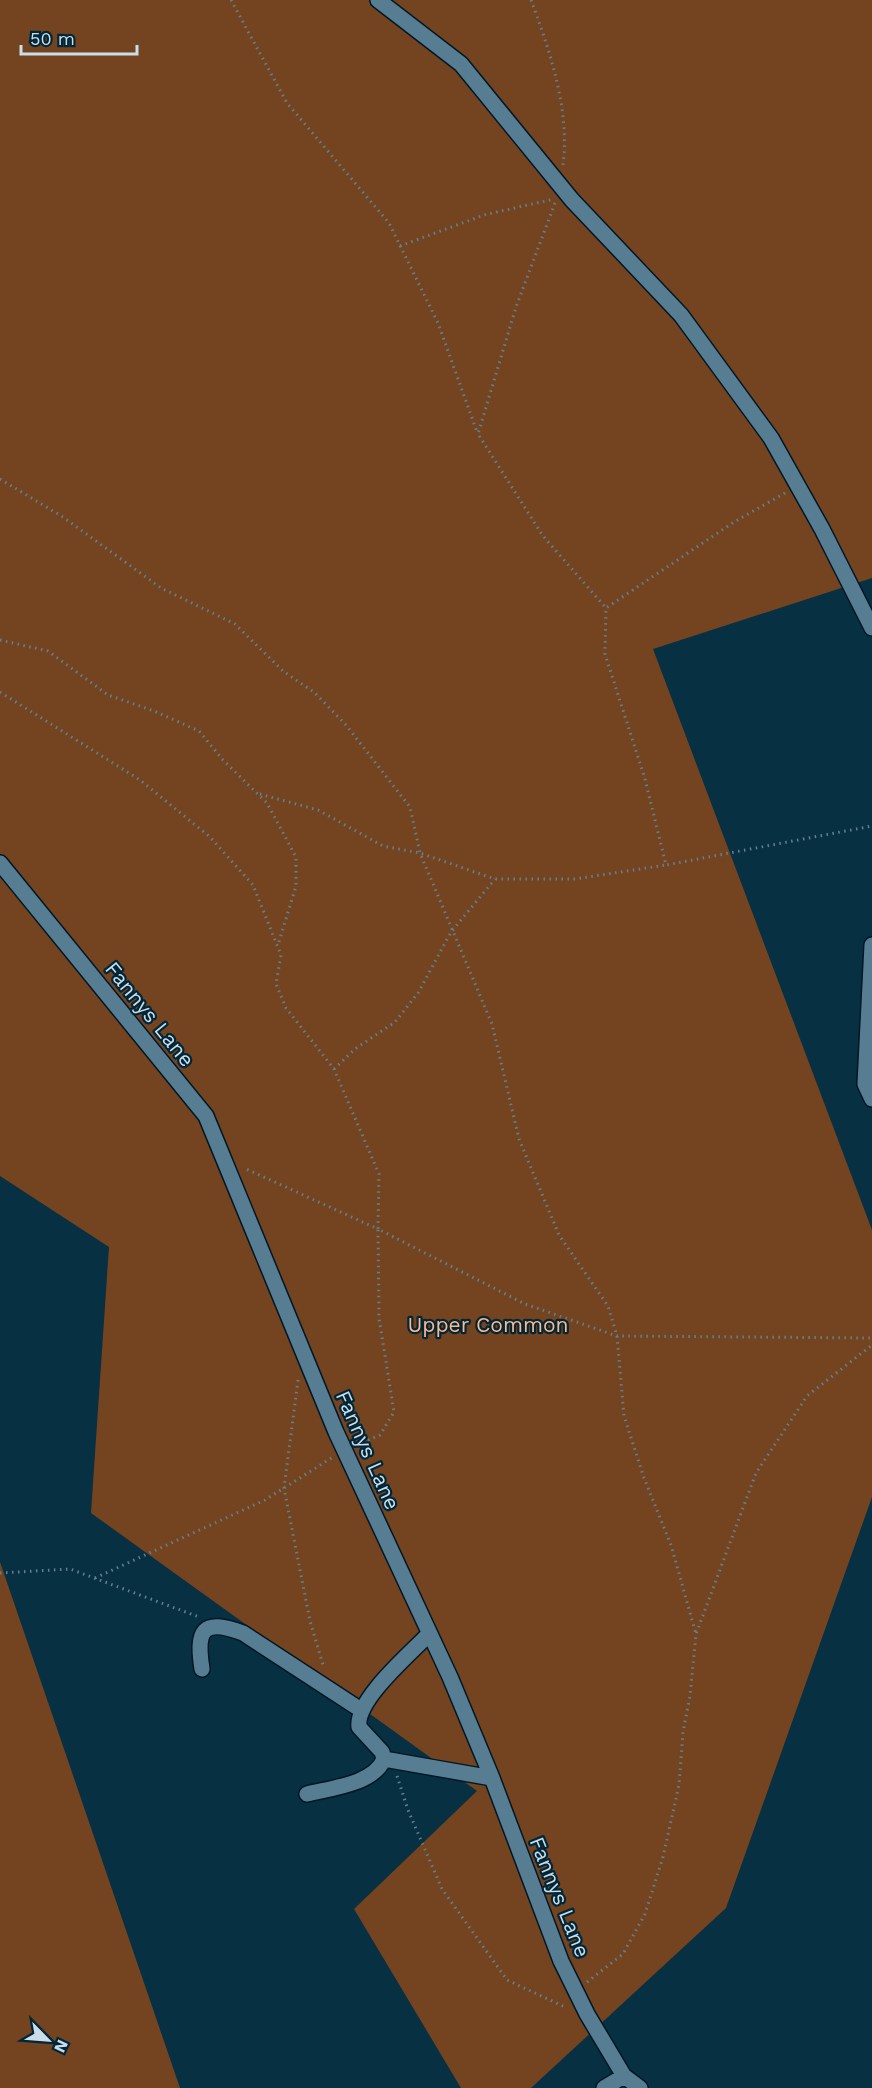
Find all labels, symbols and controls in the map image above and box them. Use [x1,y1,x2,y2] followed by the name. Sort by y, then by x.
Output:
[21,18,136,56] scale bar
[30,28,75,49] text: 50 m
[100,957,200,1071] street label: Fannys Lane
[407,1312,569,1337] park label: Upper Common
[331,1387,405,1513] street label: Fannys Lane
[524,1833,596,1961] street label: Fannys Lane
[18,2010,78,2070] north arrow
[50,2037,72,2056] text: N

